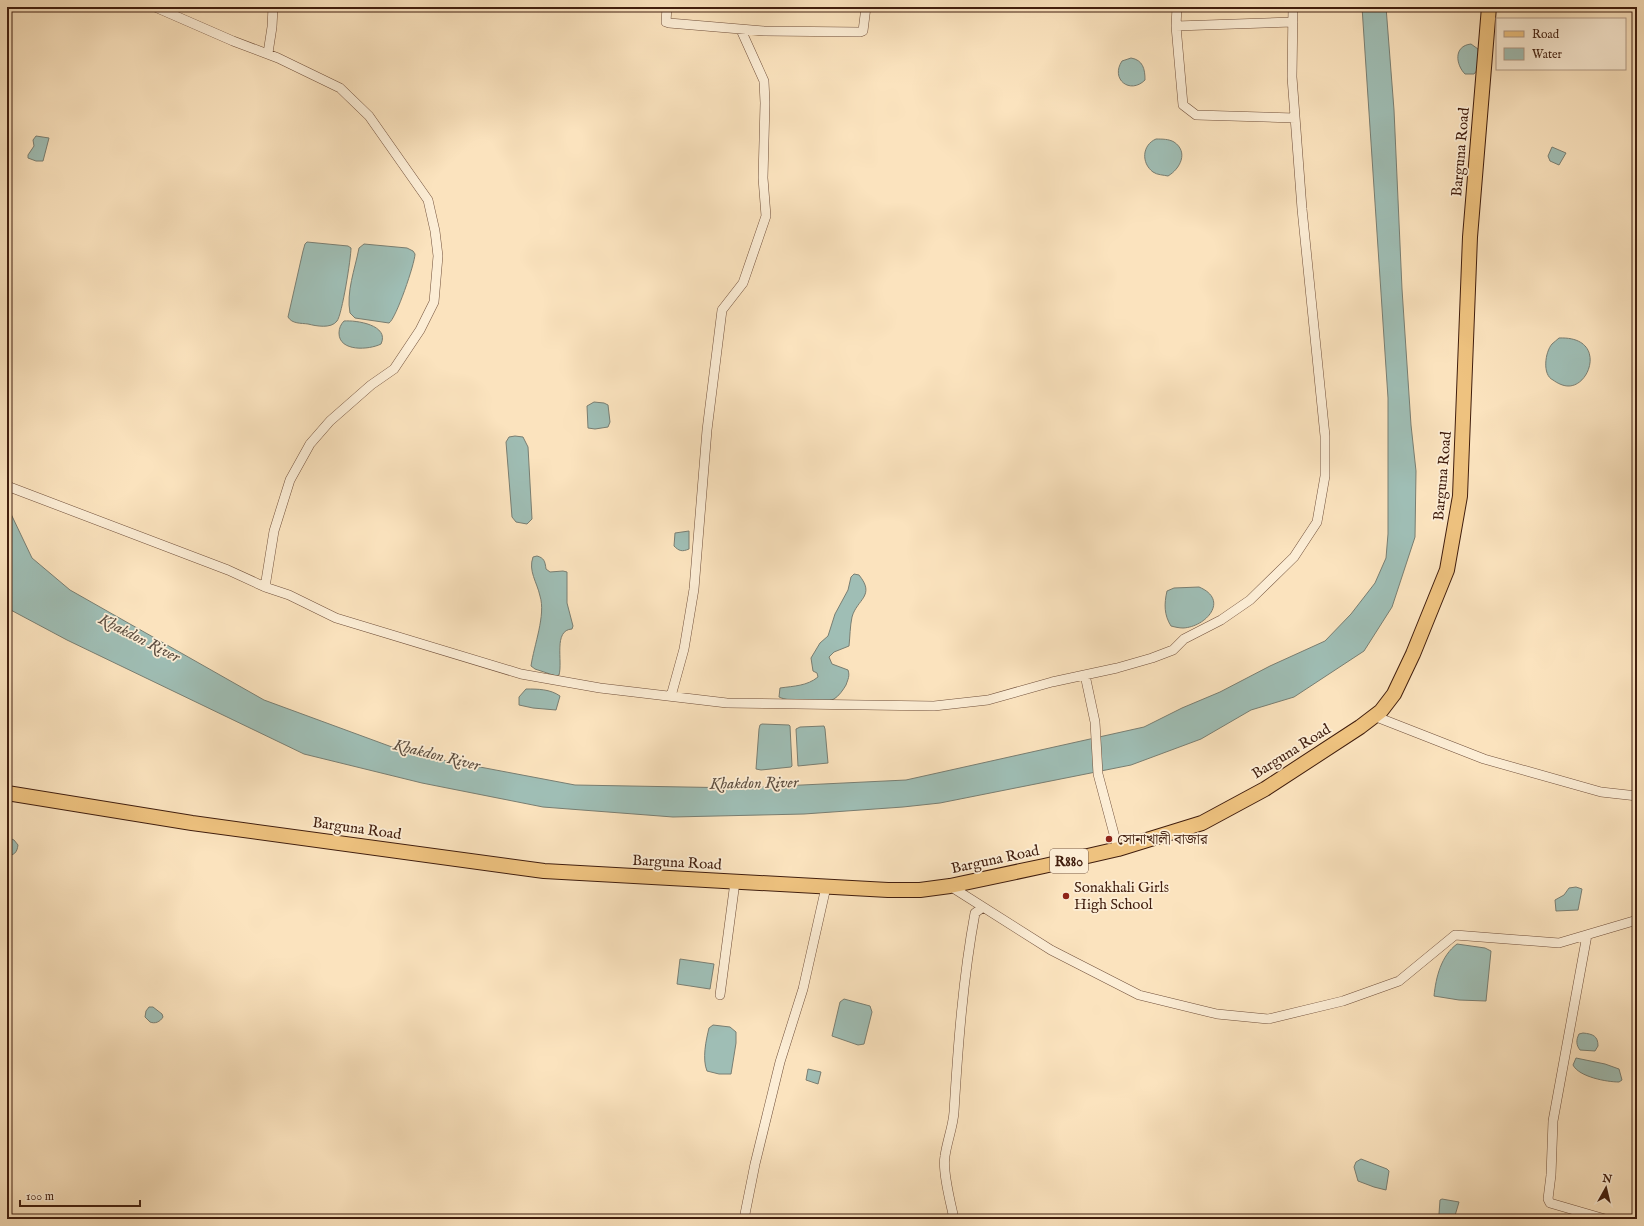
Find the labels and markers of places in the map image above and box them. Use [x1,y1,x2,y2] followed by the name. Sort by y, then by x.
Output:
[1117,830,1209,849] place label: সোনাখালী বাজার
[1104,834,1114,844] marker: সোনাখালী বাজার
[1074,878,1169,914] place label: Sonakhali Girls High School
[1061,891,1071,901] marker: Sonakhali Girls High School

